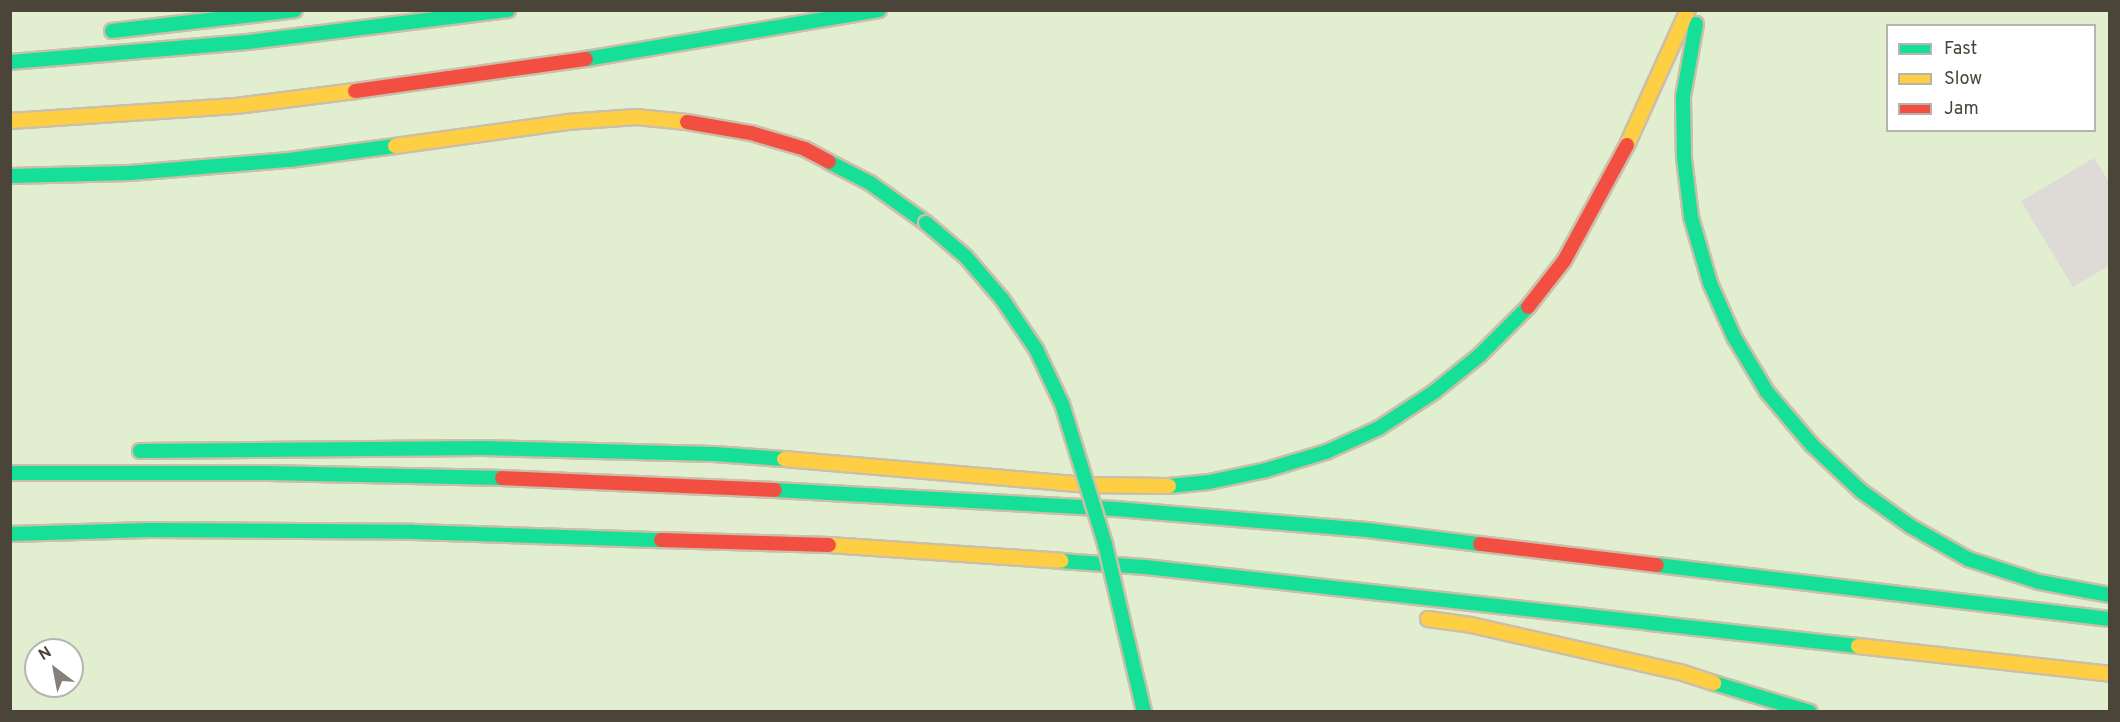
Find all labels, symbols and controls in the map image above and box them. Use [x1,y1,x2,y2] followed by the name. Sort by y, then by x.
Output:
[1886,24,2096,132] legend
[1944,38,1977,61] text: Fast
[1944,68,1982,91] text: Slow
[1944,98,1979,121] text: Jam
[24,638,84,698] north arrow
[35,643,56,666] text: N

